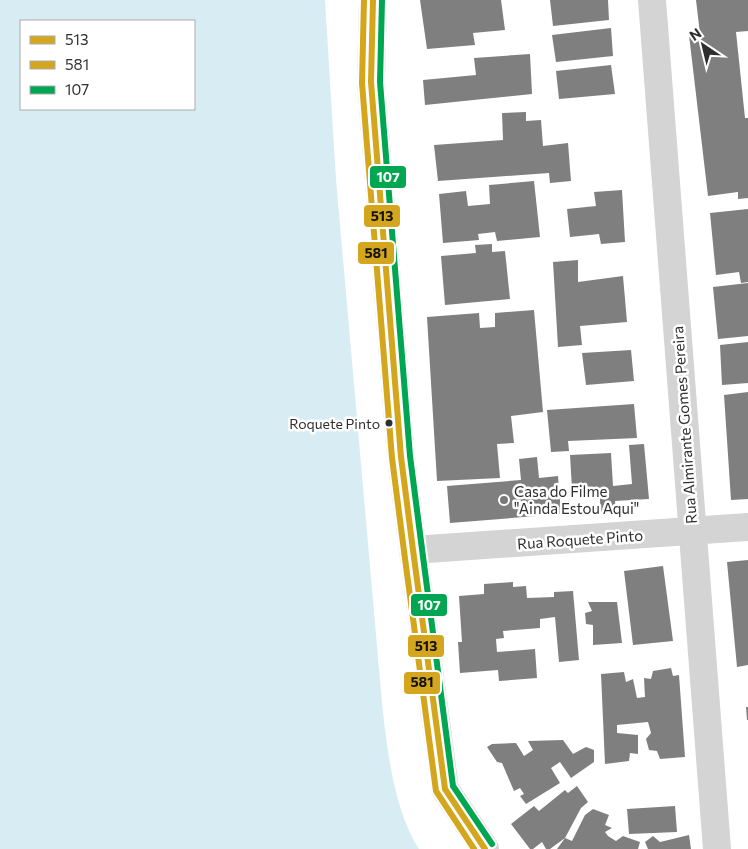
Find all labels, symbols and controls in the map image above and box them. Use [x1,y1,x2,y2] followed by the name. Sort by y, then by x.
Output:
[20,20,195,110] legend
[678,20,728,70] north arrow
[686,24,704,44] text: N
[65,30,89,48] text: 513
[65,55,89,73] text: 581
[65,80,89,98] text: 107
[369,165,407,189] line badge: 107
[376,168,400,185] text: 107
[363,204,401,228] line badge: 513
[371,207,393,224] text: 513
[357,241,395,265] line badge: 581
[364,244,388,261] text: 581
[668,326,700,524] street label: Rua Almirante Gomes Pereira
[289,415,380,432] place label: Roquete Pinto
[384,418,394,428] marker: Roquete Pinto
[514,482,639,517] place label: Casa do Filme "Ainda Estou Aqui"
[498,494,510,506] marker: Casa do Filme "Ainda Estou Aqui"
[516,526,644,552] street label: Rua Roquete Pinto
[410,593,448,617] line badge: 107
[417,596,441,613] text: 107
[407,634,445,658] line badge: 513
[415,637,437,654] text: 513
[403,671,441,695] line badge: 581
[410,673,434,690] text: 581

